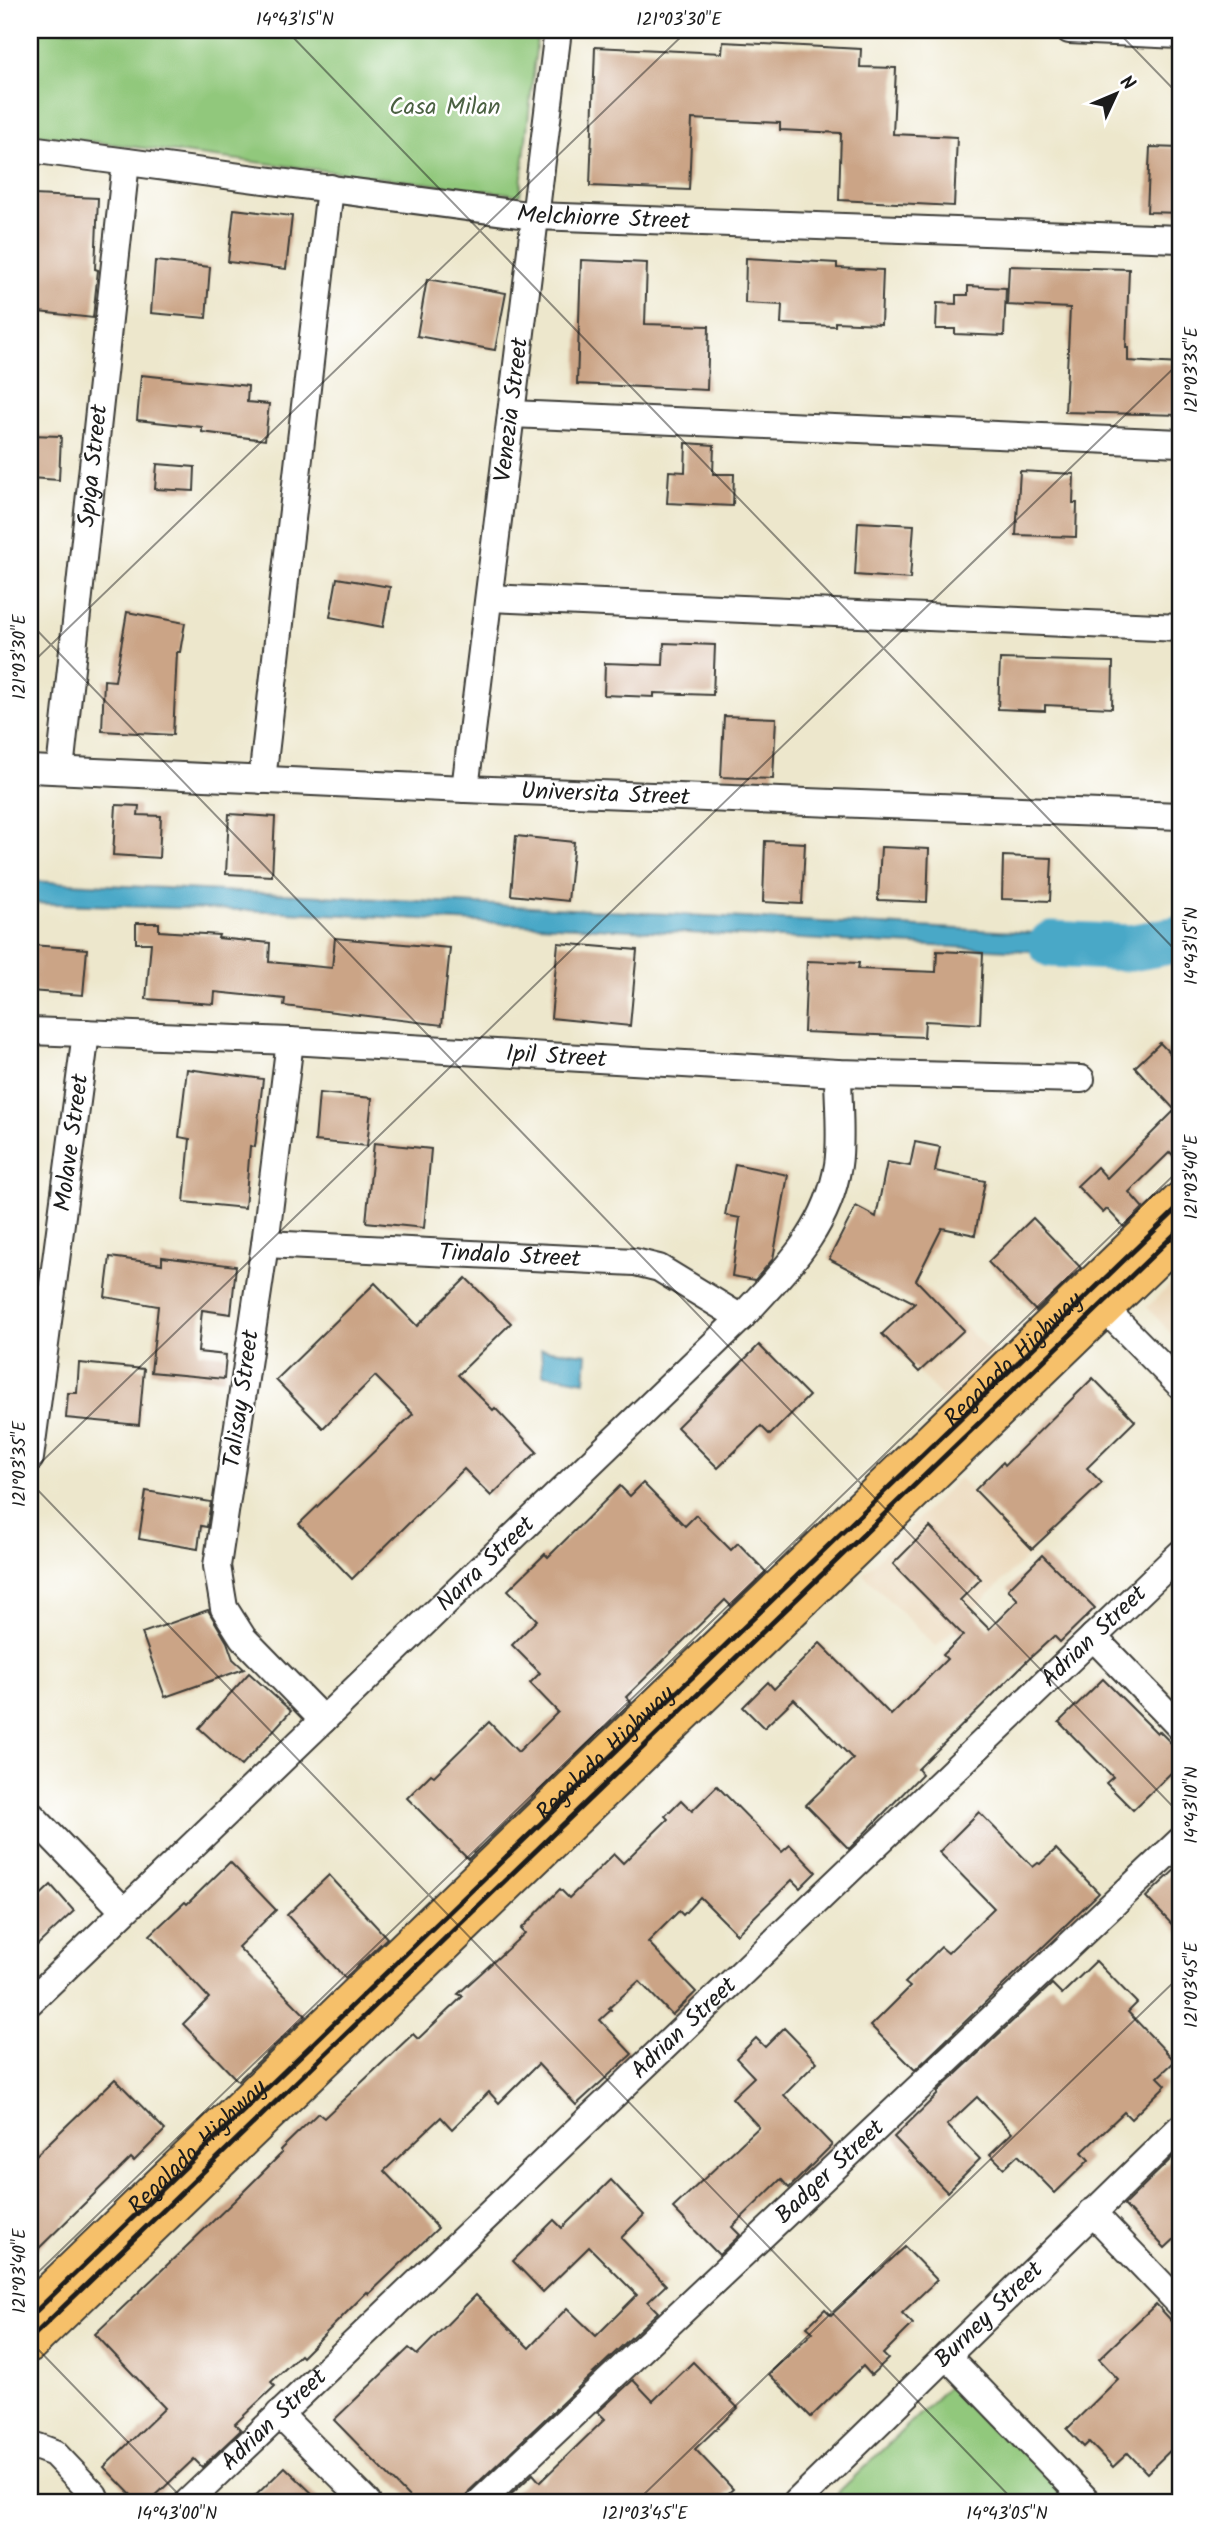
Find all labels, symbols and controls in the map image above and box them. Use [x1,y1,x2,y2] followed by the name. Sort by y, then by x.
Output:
[256,6,334,35] text: 14°43'15"N
[636,6,722,35] text: 121°03'30"E
[1080,60,1150,130] north arrow
[1112,69,1142,98] text: N
[389,88,501,127] park label: Casa Milan
[515,194,691,241] street label: Melchiorre Street
[1178,326,1207,413] text: 121°03'35"E
[483,335,540,484] street label: Venezia Street
[67,402,119,529] street label: Spiga Street
[6,614,35,700] text: 121°03'30"E
[520,772,691,817] street label: Universita Street
[1178,907,1207,985] text: 14°43'15"N
[505,1034,609,1079] street label: Ipil Street
[43,1071,100,1214] street label: Molave Street
[1178,1134,1207,1220] text: 121°03'40"E
[438,1233,582,1279] street label: Tindalo Street
[935,1282,1093,1437] street label: Regalado Highway
[213,1327,271,1470] street label: Talisay Street
[6,1420,35,1507] text: 121°03'35"E
[427,1506,545,1621] street label: Narra Street
[1032,1575,1157,1697] street label: Adrian Street
[527,1676,685,1831] street label: Regalado Highway
[1178,1766,1207,1844] text: 14°43'10"N
[1178,1942,1207,2028] text: 121°03'45"E
[622,1967,747,2089] street label: Adrian Street
[119,2069,277,2224] street label: Regalado Highway
[766,2109,894,2234] street label: Badger Street
[6,2228,35,2314] text: 121°03'40"E
[925,2251,1053,2378] street label: Burney Street
[212,2359,337,2480] street label: Adrian Street
[137,2500,217,2529] text: 14°43'00"N
[602,2500,688,2529] text: 121°03'45"E
[966,2500,1048,2529] text: 14°43'05"N

